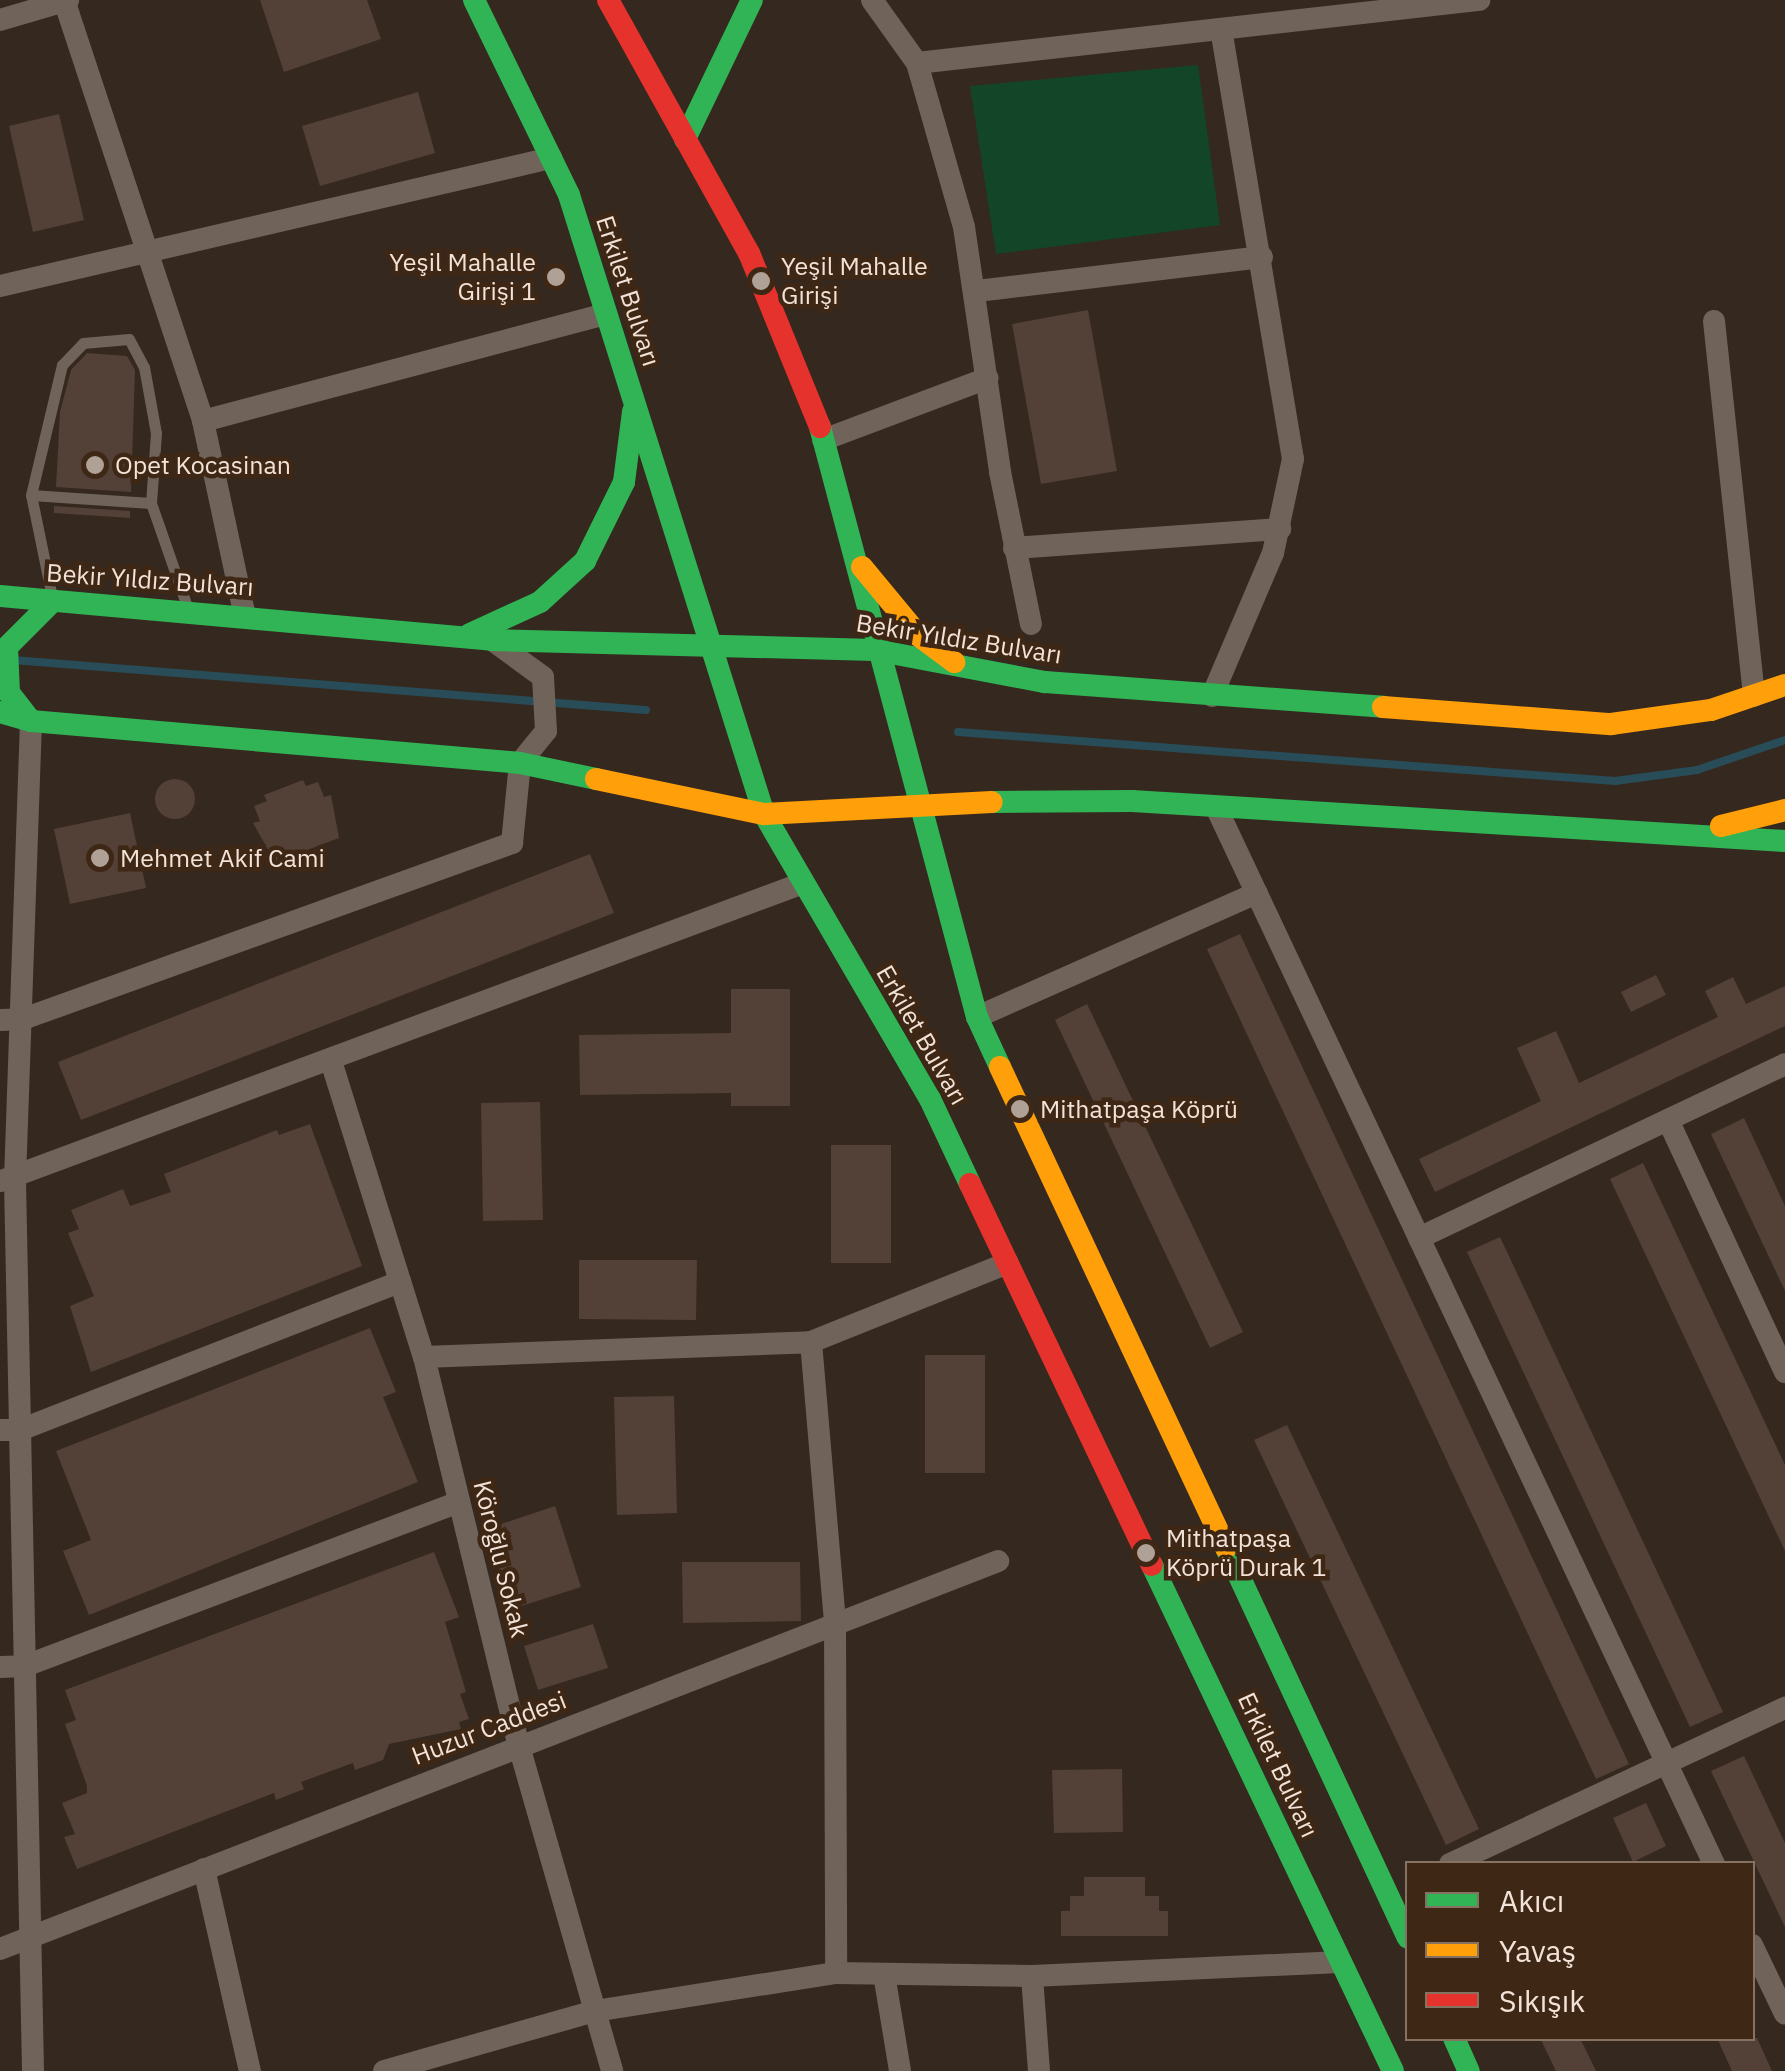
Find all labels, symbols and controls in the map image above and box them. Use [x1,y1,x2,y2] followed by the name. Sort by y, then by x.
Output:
[590,212,666,370] street label: Erkilet Bulvarı
[389,248,536,307] place label: Yeşil Mahalle Girişi 1
[781,252,928,311] place label: Yeşil Mahalle Girişi
[545,266,567,288] marker: Yeşil Mahalle Girişi 1
[750,270,772,292] marker: Yeşil Mahalle Girişi
[115,450,291,480] place label: Opet Kocasinan
[84,454,106,476] marker: Opet Kocasinan
[45,558,255,602] street label: Bekir Yıldız Bulvarı
[854,608,1064,670] street label: Bekir Yıldız Bulvarı
[120,843,325,873] place label: Mehmet Akif Cami
[89,847,111,869] marker: Mehmet Akif Cami
[870,960,974,1110] street label: Erkilet Bulvarı
[1040,1094,1238,1124] place label: Mithatpaşa Köprü
[1009,1098,1031,1120] marker: Mithatpaşa Köprü
[467,1477,535,1641] street label: Köroğlu Sokak
[1166,1524,1326,1583] place label: Mithatpaşa Köprü Durak 1
[1135,1542,1157,1564] marker: Mithatpaşa Köprü Durak 1
[408,1685,570,1771] street label: Huzur Caddesi
[1231,1688,1325,1842] street label: Erkilet Bulvarı
[1405,1861,1755,2041] legend
[1499,1881,1564,1920] text: Akıcı
[1499,1931,1576,1970] text: Yavaş
[1499,1981,1585,2020] text: Sıkışık

